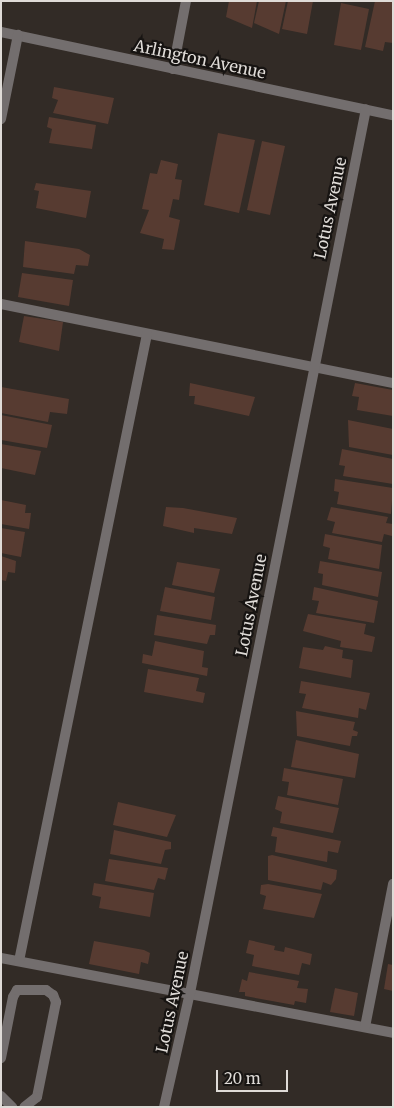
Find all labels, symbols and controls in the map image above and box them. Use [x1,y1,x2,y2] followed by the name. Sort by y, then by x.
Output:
[132,36,268,82] street label: Arlington Avenue
[310,155,350,261] street label: Lotus Avenue
[232,552,270,658] street label: Lotus Avenue
[152,949,192,1055] street label: Lotus Avenue
[219,1060,292,1092] scale bar
[224,1069,261,1088] text: 20 m

